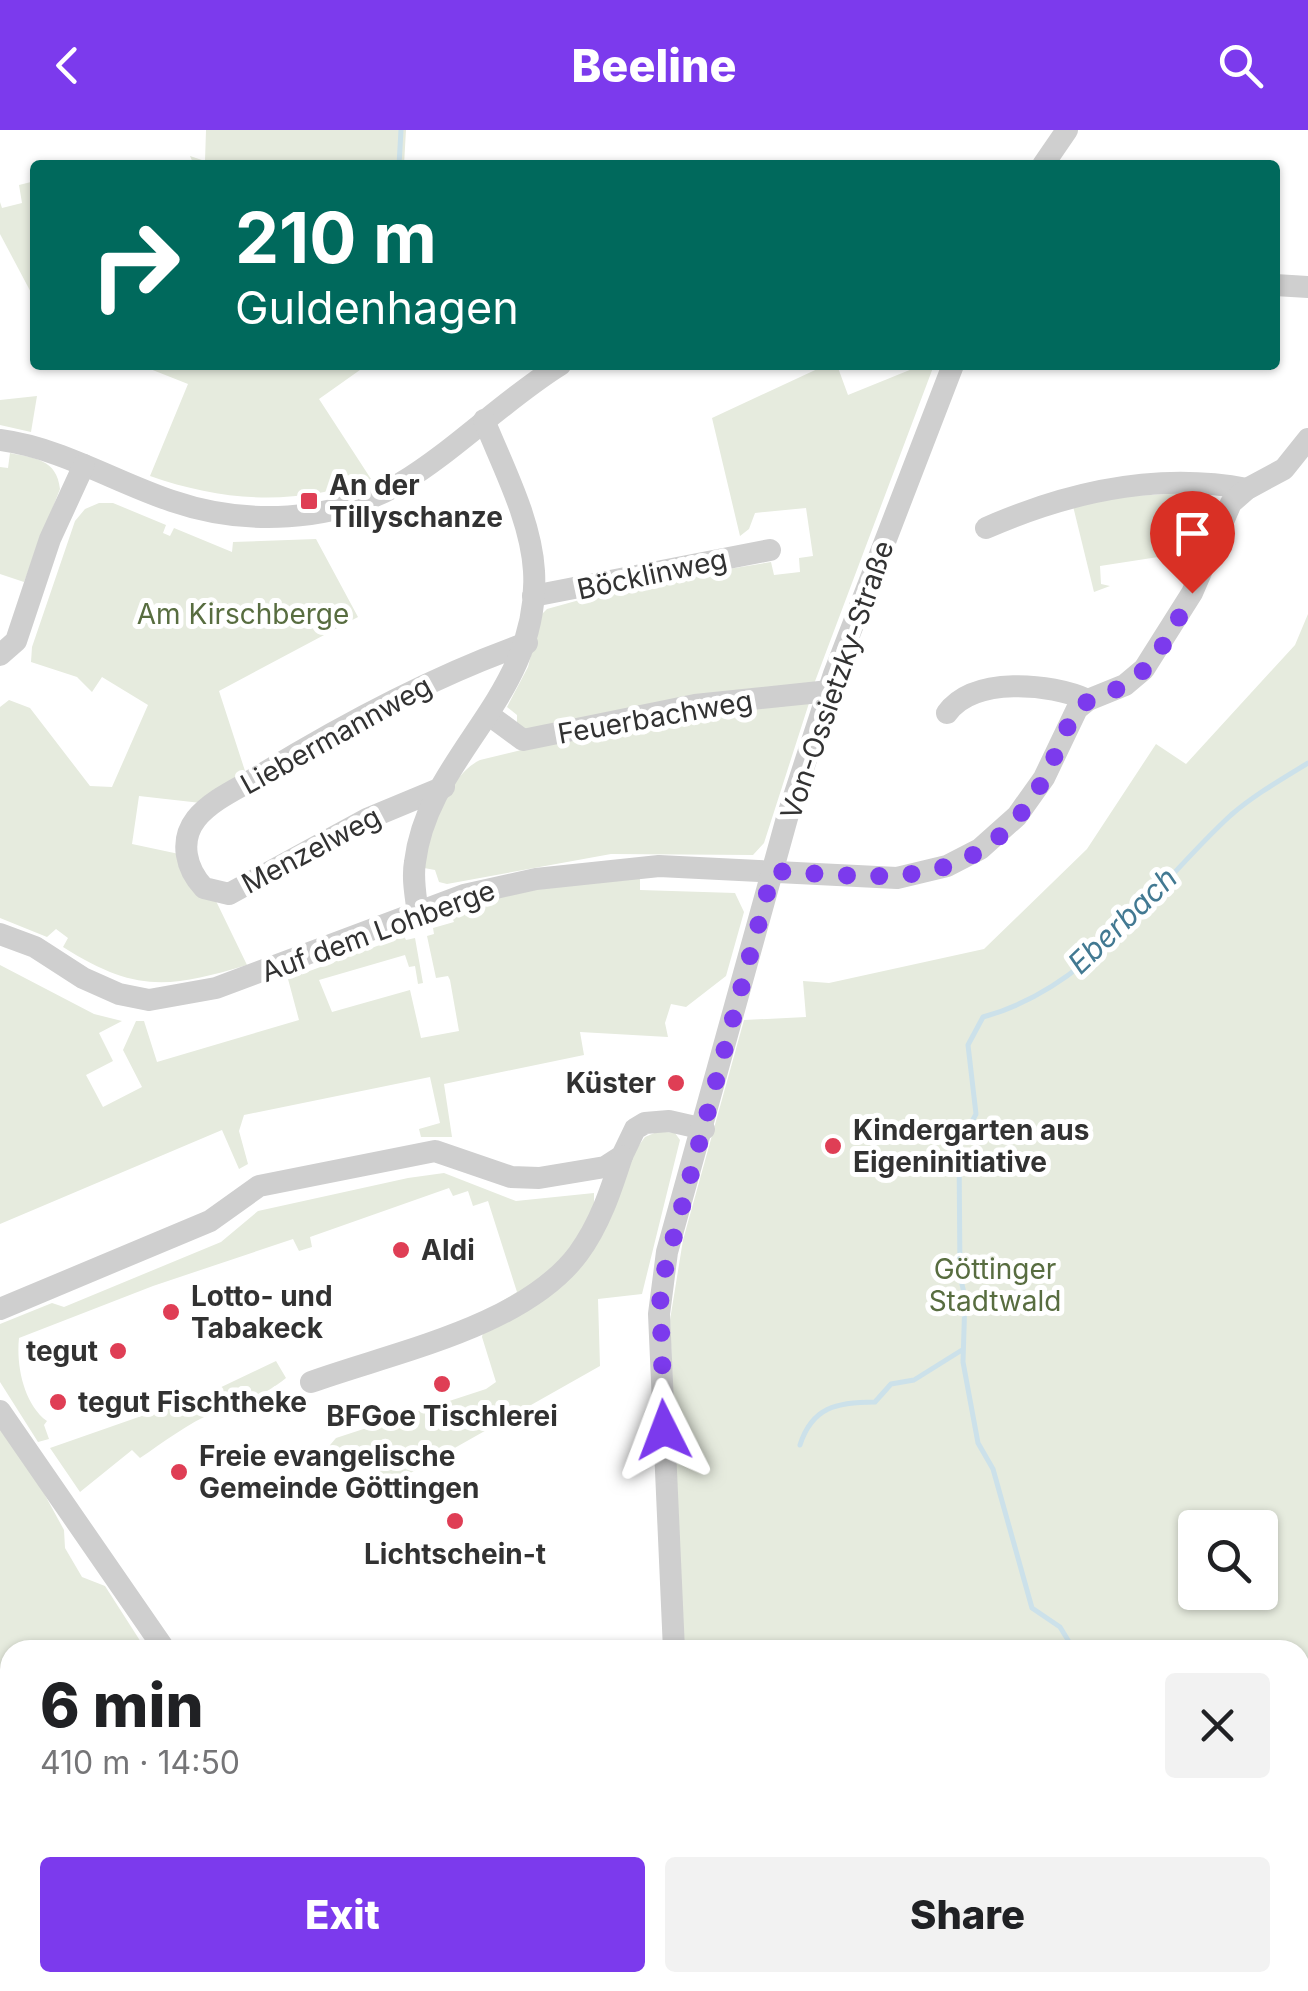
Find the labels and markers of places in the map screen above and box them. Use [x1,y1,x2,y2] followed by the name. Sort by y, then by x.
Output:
[329,468,503,534] place label: An der Tillyschanze
[298,490,320,512] marker: An der Tillyschanze
[1150,491,1235,594] pin
[566,1066,656,1100] place label: Küster
[665,1072,687,1094] marker: Küster
[853,1113,1089,1179] place label: Kindergarten aus Eigeninitiative
[822,1135,844,1157] marker: Kindergarten aus Eigeninitiative
[421,1233,475,1267] place label: Aldi
[390,1239,412,1261] marker: Aldi
[191,1279,333,1345] place label: Lotto- und Tabakeck
[160,1301,182,1323] marker: Lotto- und Tabakeck
[26,1334,98,1368] place label: tegut
[107,1340,129,1362] marker: tegut
[431,1373,453,1395] marker: BFGoe Tischlerei
[78,1385,307,1419] place label: tegut Fischtheke
[47,1391,69,1413] marker: tegut Fischtheke
[326,1399,558,1433] place label: BFGoe Tischlerei
[199,1439,479,1505] place label: Freie evangelische Gemeinde Göttingen
[168,1461,190,1483] marker: Freie evangelische Gemeinde Göttingen
[444,1510,466,1532] marker: Lichtschein-t
[364,1537,546,1571] place label: Lichtschein-t

